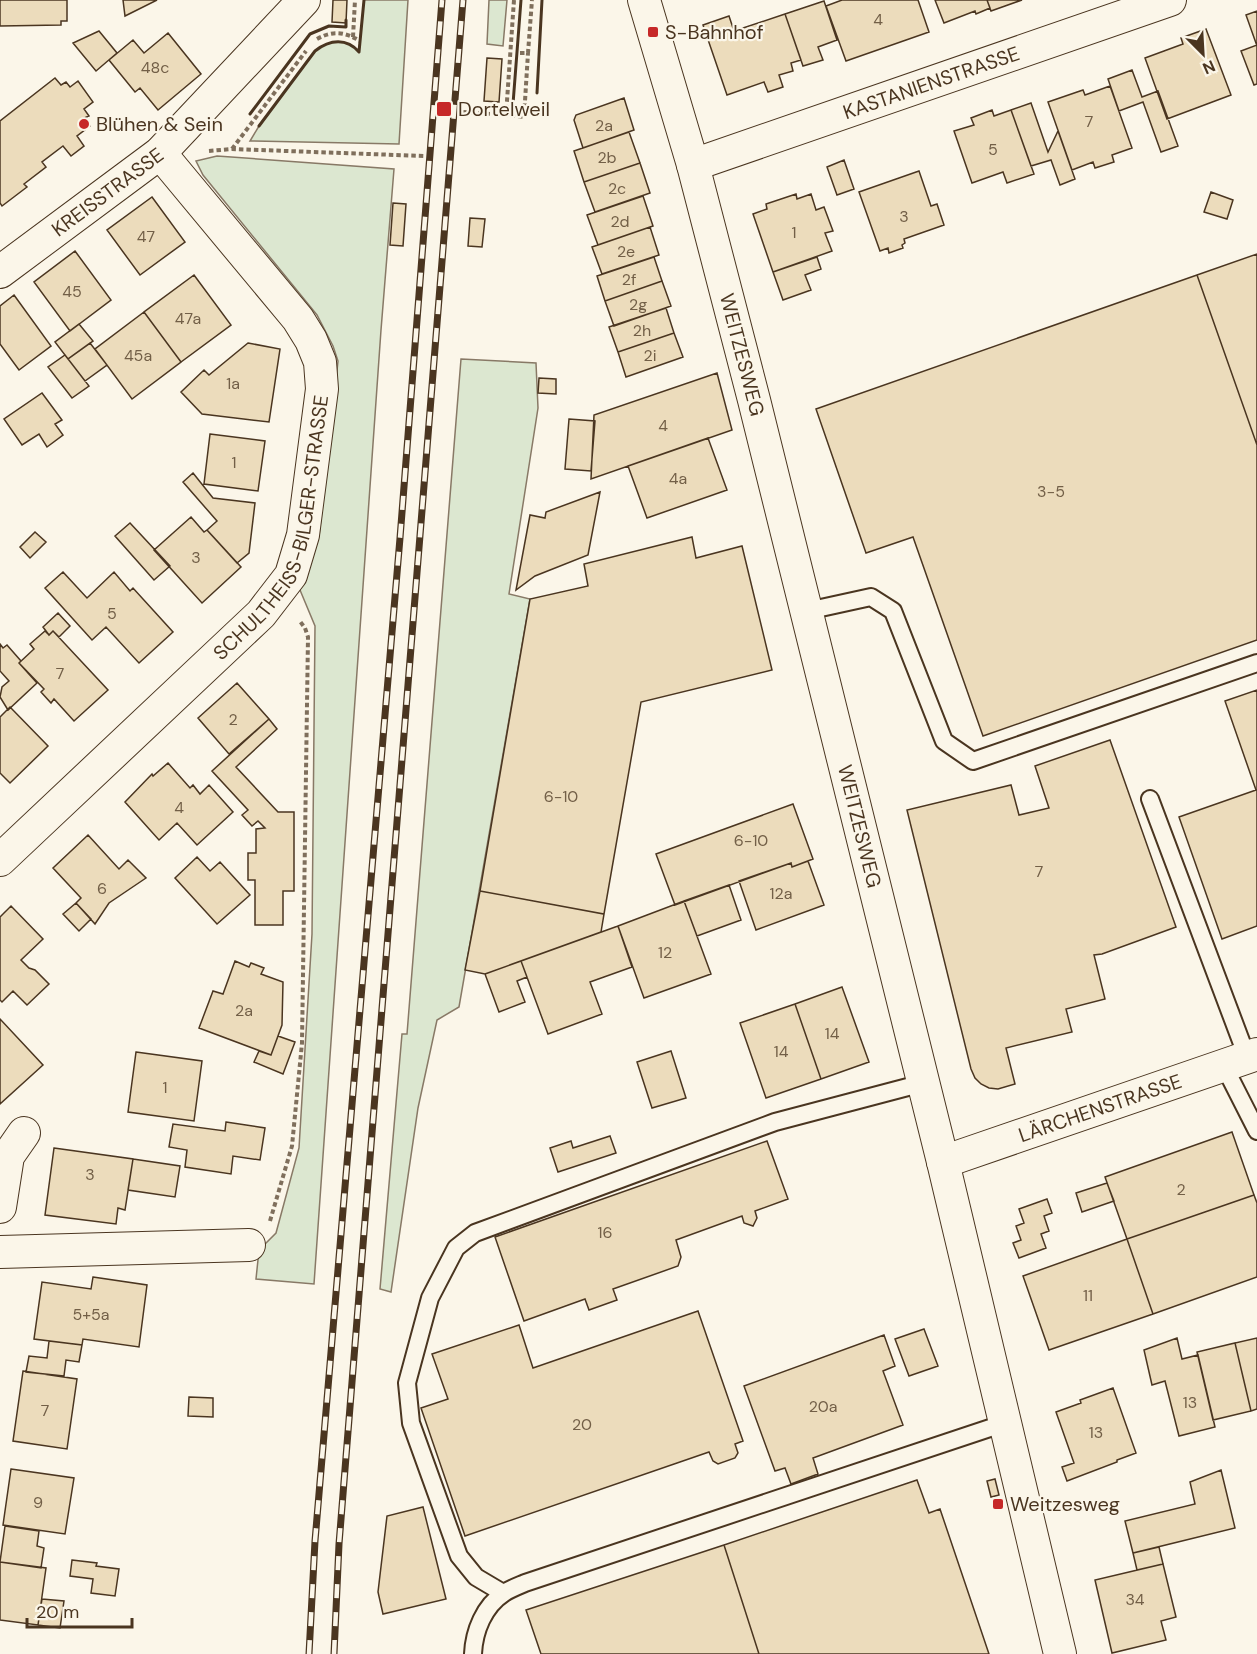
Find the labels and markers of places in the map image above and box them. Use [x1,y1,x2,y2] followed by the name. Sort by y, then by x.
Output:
[665,19,764,45] place label: S-Bahnhof
[646,25,660,39] marker: S-Bahnhof
[458,96,550,122] place label: Dortelweil
[435,100,453,118] marker: Dortelweil
[96,111,223,137] place label: Blühen & Sein
[77,117,91,131] marker: Blühen & Sein
[1010,1491,1120,1517] place label: Weitzesweg
[991,1497,1005,1511] marker: Weitzesweg

